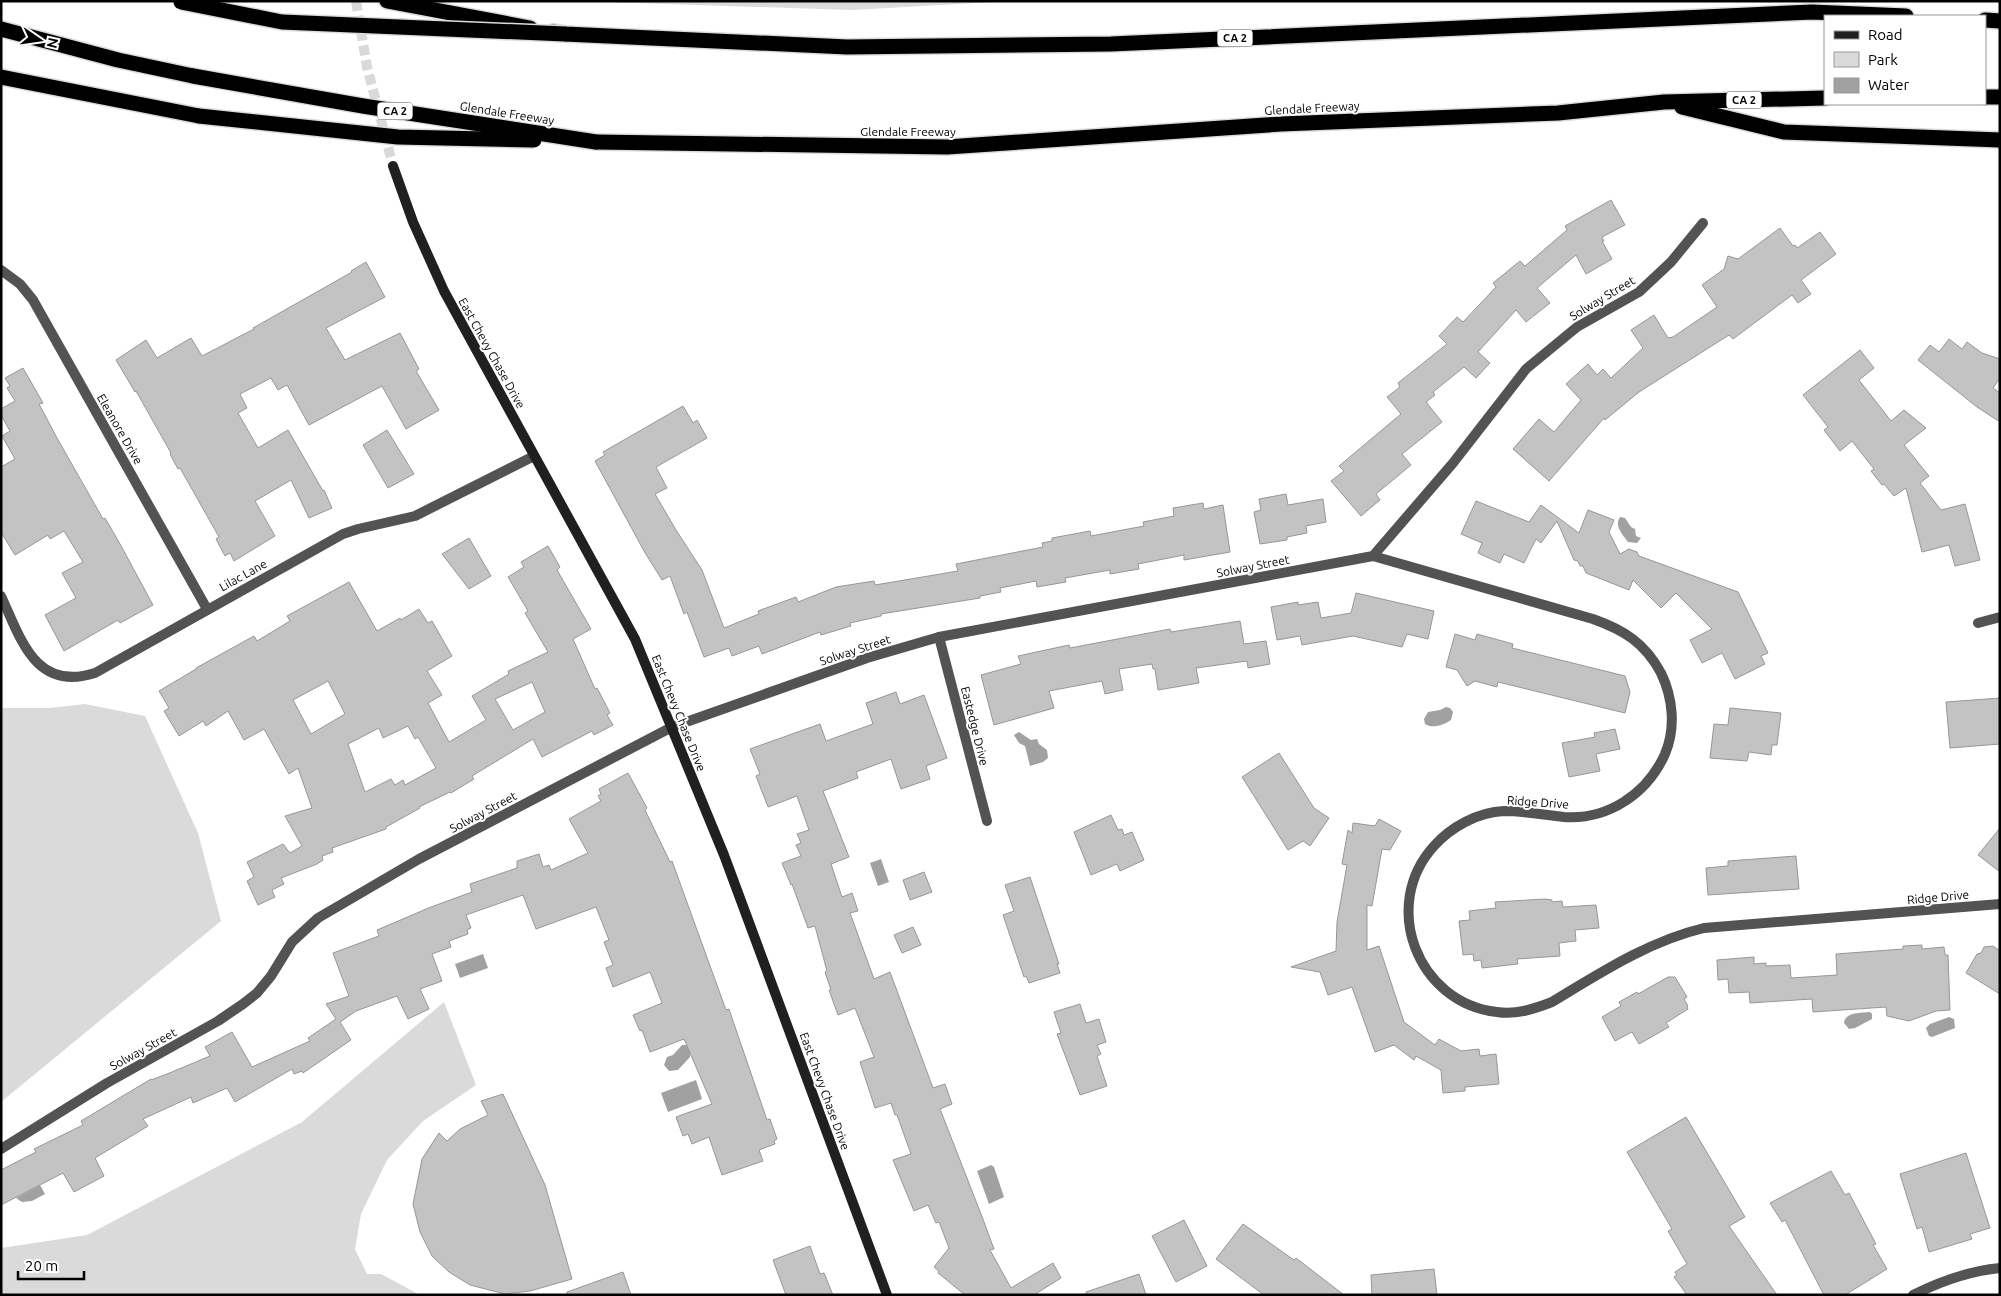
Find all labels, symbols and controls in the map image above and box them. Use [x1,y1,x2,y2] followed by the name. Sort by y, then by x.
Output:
[15,15,65,65] north arrow
[1824,15,1986,105] legend
[1868,26,1903,43] text: Road
[1218,29,1252,46] road number: CA 2
[44,36,62,50] text: N
[1868,51,1898,68] text: Park
[1868,76,1909,93] text: Water
[1726,92,1762,108] road number: CA 2
[459,99,555,127] street label: Glendale Freeway
[1264,99,1360,117] street label: Glendale Freeway
[378,102,412,120] road number: CA 2
[860,125,956,138] street label: Glendale Freeway
[1567,273,1637,323] street label: Solway Street
[456,295,528,411] street label: East Chevy Chase Drive
[95,392,145,466] street label: Eleanore Drive
[1215,553,1291,579] street label: Solway Street
[217,557,269,593] street label: Lilac Lane
[818,632,892,668] street label: Solway Street
[650,653,708,773] street label: East Chevy Chase Drive
[959,685,991,767] street label: Eastedge Drive
[447,789,519,835] street label: Solway Street
[1507,793,1569,811] street label: Ridge Drive
[1907,888,1969,906] street label: Ridge Drive
[108,1025,179,1073] street label: Solway Street
[798,1030,852,1152] street label: East Chevy Chase Drive
[18,1248,84,1280] scale bar
[25,1257,58,1274] text: 20 m

